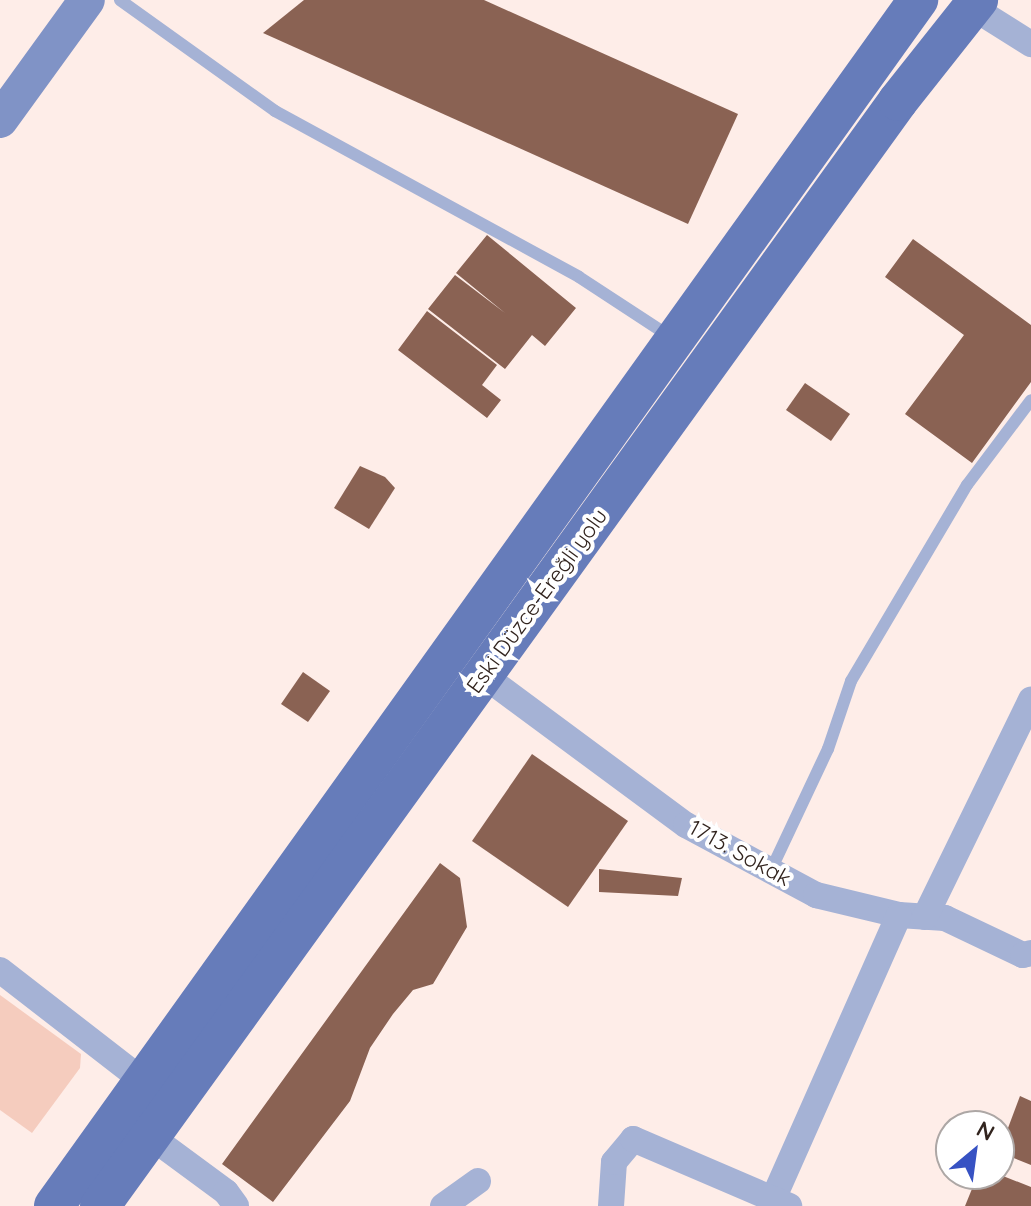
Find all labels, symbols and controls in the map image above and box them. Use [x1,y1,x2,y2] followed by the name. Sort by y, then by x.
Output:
[461,503,613,699] street label: Eski Düzce-Ereğli yolu
[684,814,796,892] street label: 1713. Sokak
[935,1110,1015,1190] north arrow
[972,1115,1000,1147] text: N

